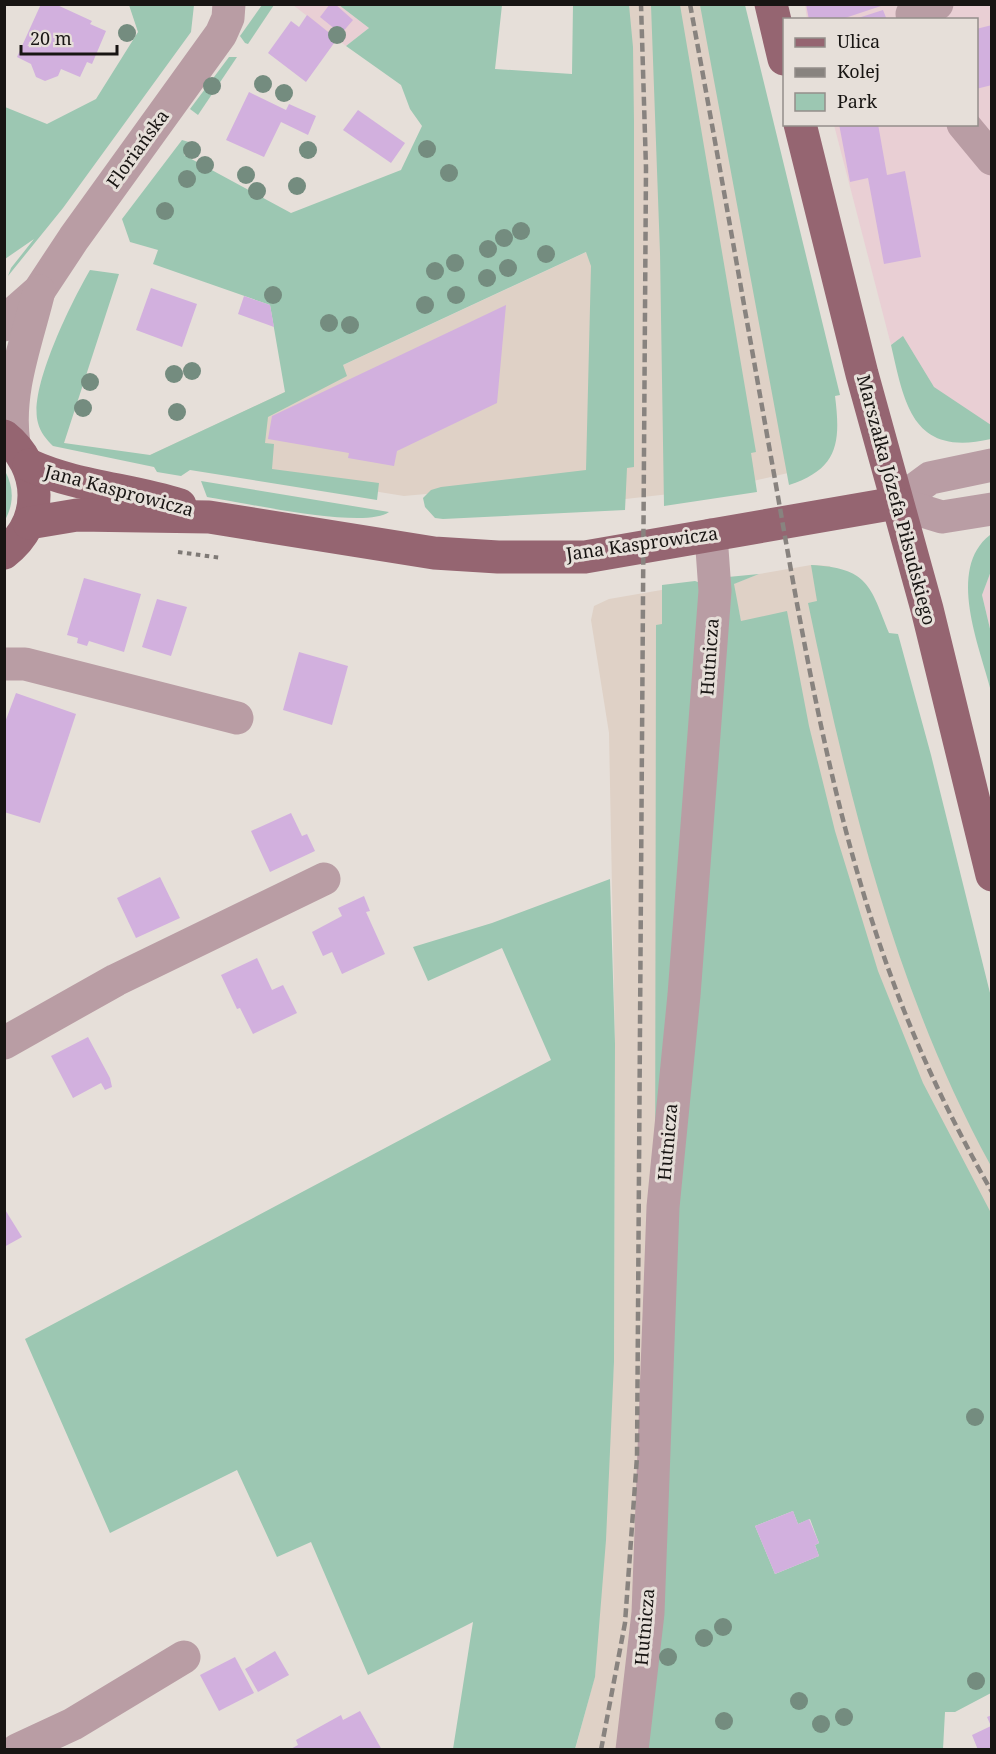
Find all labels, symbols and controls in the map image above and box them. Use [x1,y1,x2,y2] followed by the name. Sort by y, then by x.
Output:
[21,18,117,56] scale bar
[783,18,978,126] legend
[30,26,72,50] text: 20 m
[837,29,880,53] text: Ulica
[837,59,880,83] text: Kolej
[837,89,877,113] text: Park
[101,104,174,192] street label: Floriańska
[852,372,942,628] street label: Marszałka Józefa Piłsudskiego
[41,458,196,521] street label: Jana Kasprowicza
[563,520,719,566] street label: Jana Kasprowicza
[694,617,724,696] street label: Hutnicza
[652,1102,682,1182] street label: Hutnicza
[629,1587,659,1667] street label: Hutnicza

